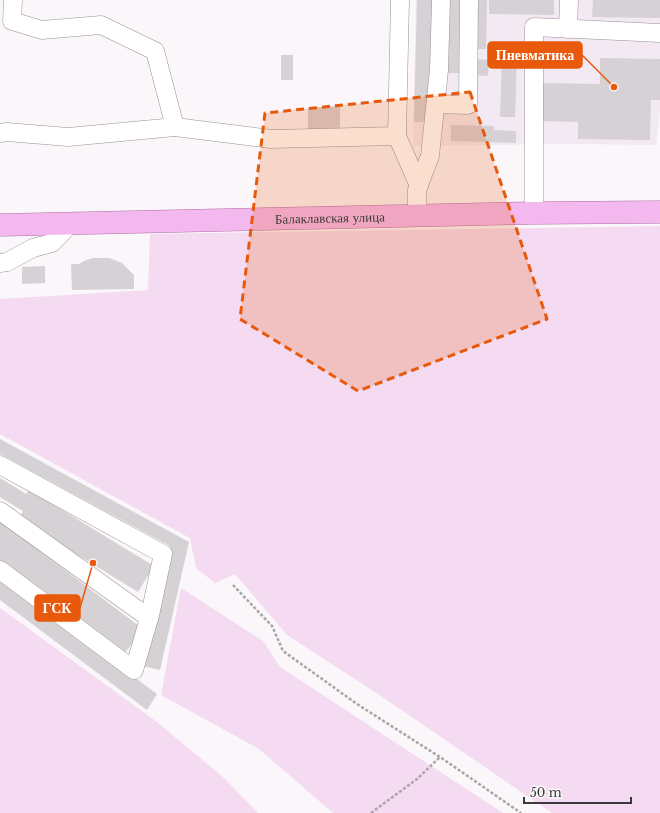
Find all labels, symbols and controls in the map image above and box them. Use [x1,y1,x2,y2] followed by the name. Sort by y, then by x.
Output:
[488,42,582,68] callout: Пневматика
[496,46,574,64] text: Пневматика
[275,208,385,228] street label: Балаклавская улица
[35,595,80,621] callout: ГСК
[43,599,72,617] text: ГСК
[524,779,631,805] scale bar
[530,785,562,800] text: 50 m

